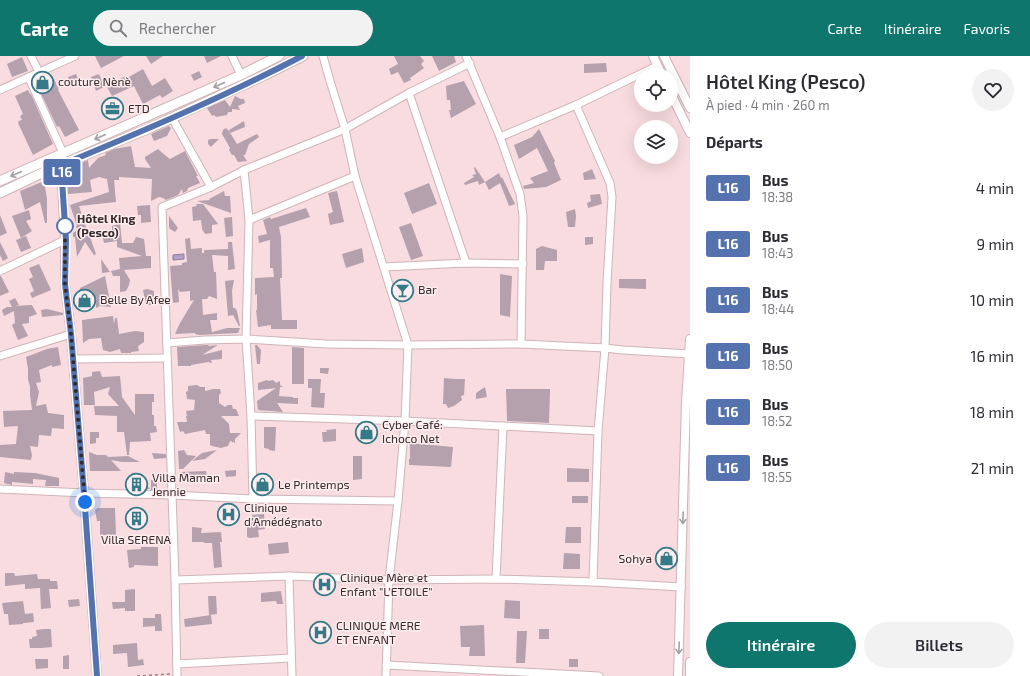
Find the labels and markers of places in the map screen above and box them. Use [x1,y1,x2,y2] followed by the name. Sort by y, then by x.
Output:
[30,69,56,95] shop icon: couture Nènè
[58,74,131,88] place label: couture Nènè
[100,96,126,122] office icon: ETD
[128,101,150,115] place label: ETD
[77,211,135,239] place label: Hôtel King (Pesco)
[56,217,74,235] marker: Hôtel King (Pesco)
[390,277,416,303] bar icon: Bar
[418,282,437,296] place label: Bar
[72,287,98,313] shop icon: Belle By Afee
[100,292,171,306] place label: Belle By Afee
[382,417,443,445] place label: Cyber Café: Ichoco Net
[353,419,379,445] shop icon: Cyber Café: Ichoco Net
[152,470,220,498] place label: Villa Maman Jennie
[124,472,150,498] building icon: Villa Maman Jennie
[250,472,276,498] shop icon: Le Printemps
[278,477,350,491] place label: Le Printemps
[244,500,323,528] place label: Clinique d'Amédégnato
[215,502,241,528] hospital icon: Clinique d'Amédégnato
[123,506,149,532] building icon: Villa SERENA
[101,532,172,546] place label: Villa SERENA
[654,546,680,572] shop icon: Sohya
[619,551,652,565] place label: Sohya
[340,570,433,598] place label: Clinique Mère et Enfant "L'ETOILE"
[312,572,338,598] hospital icon: Clinique Mère et Enfant "L'ETOILE"
[336,618,421,646] place label: CLINIQUE MERE ET ENFANT
[308,620,334,646] hospital icon: CLINIQUE MERE ET ENFANT

